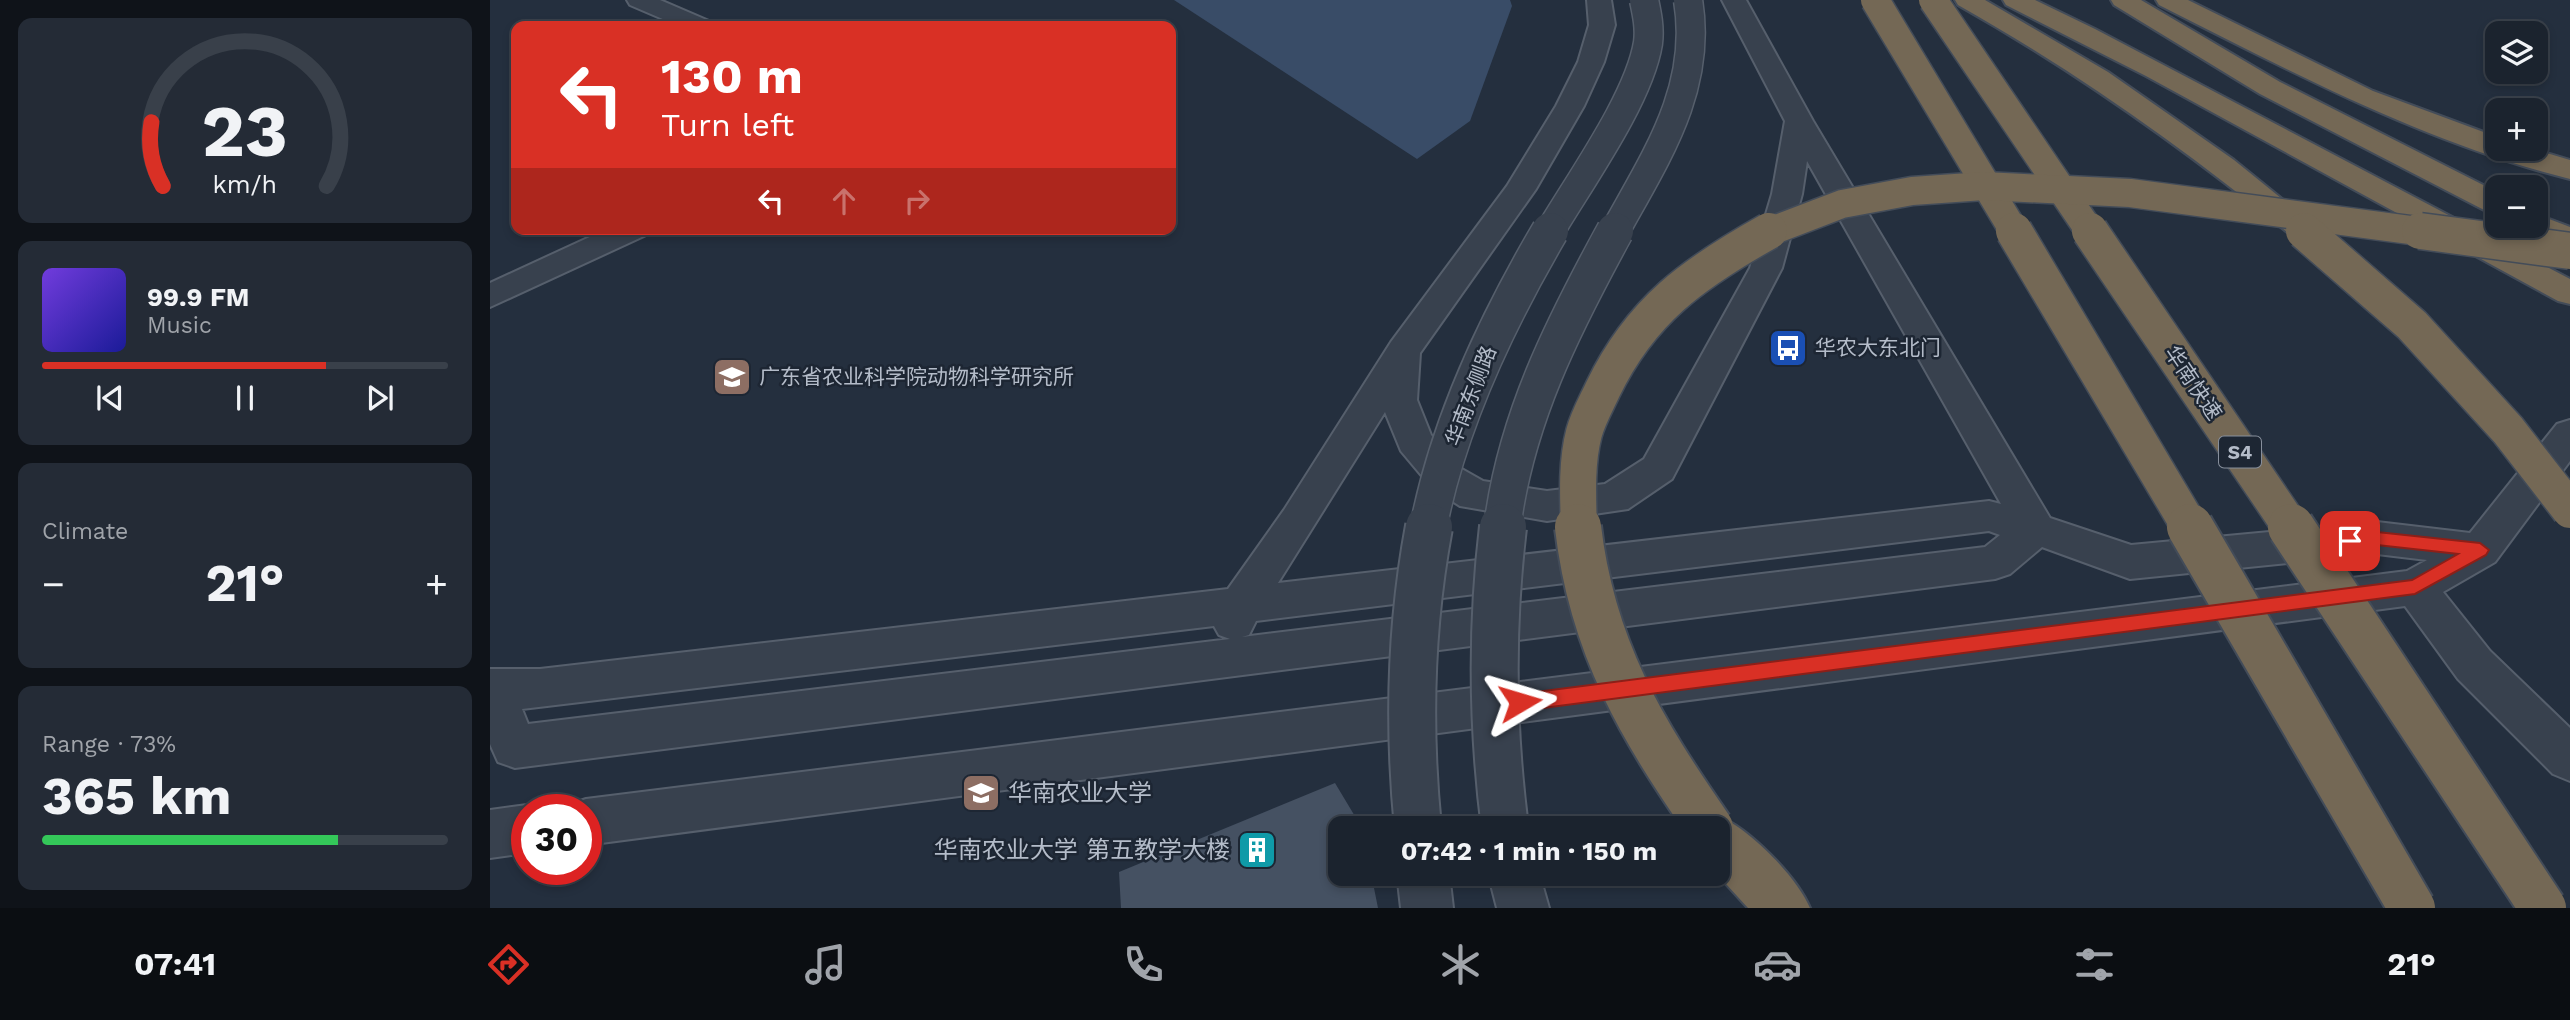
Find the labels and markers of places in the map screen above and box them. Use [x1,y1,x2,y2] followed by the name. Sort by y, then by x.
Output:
[1767,327,1809,369] bus stop icon: 华农大东北门
[1815,335,1941,360] place label: 华农大东北门
[711,356,753,398] school or university icon: 广东省农业科学院动物科学研究所
[759,364,1074,389] place label: 广东省农业科学院动物科学研究所
[2320,511,2380,571] pin
[960,772,1002,814] school or university icon: 华南农业大学
[1008,779,1152,807] place label: 华南农业大学
[1236,829,1278,871] building icon: 华南农业大学 第五教学大楼
[934,836,1230,864] place label: 华南农业大学 第五教学大楼

